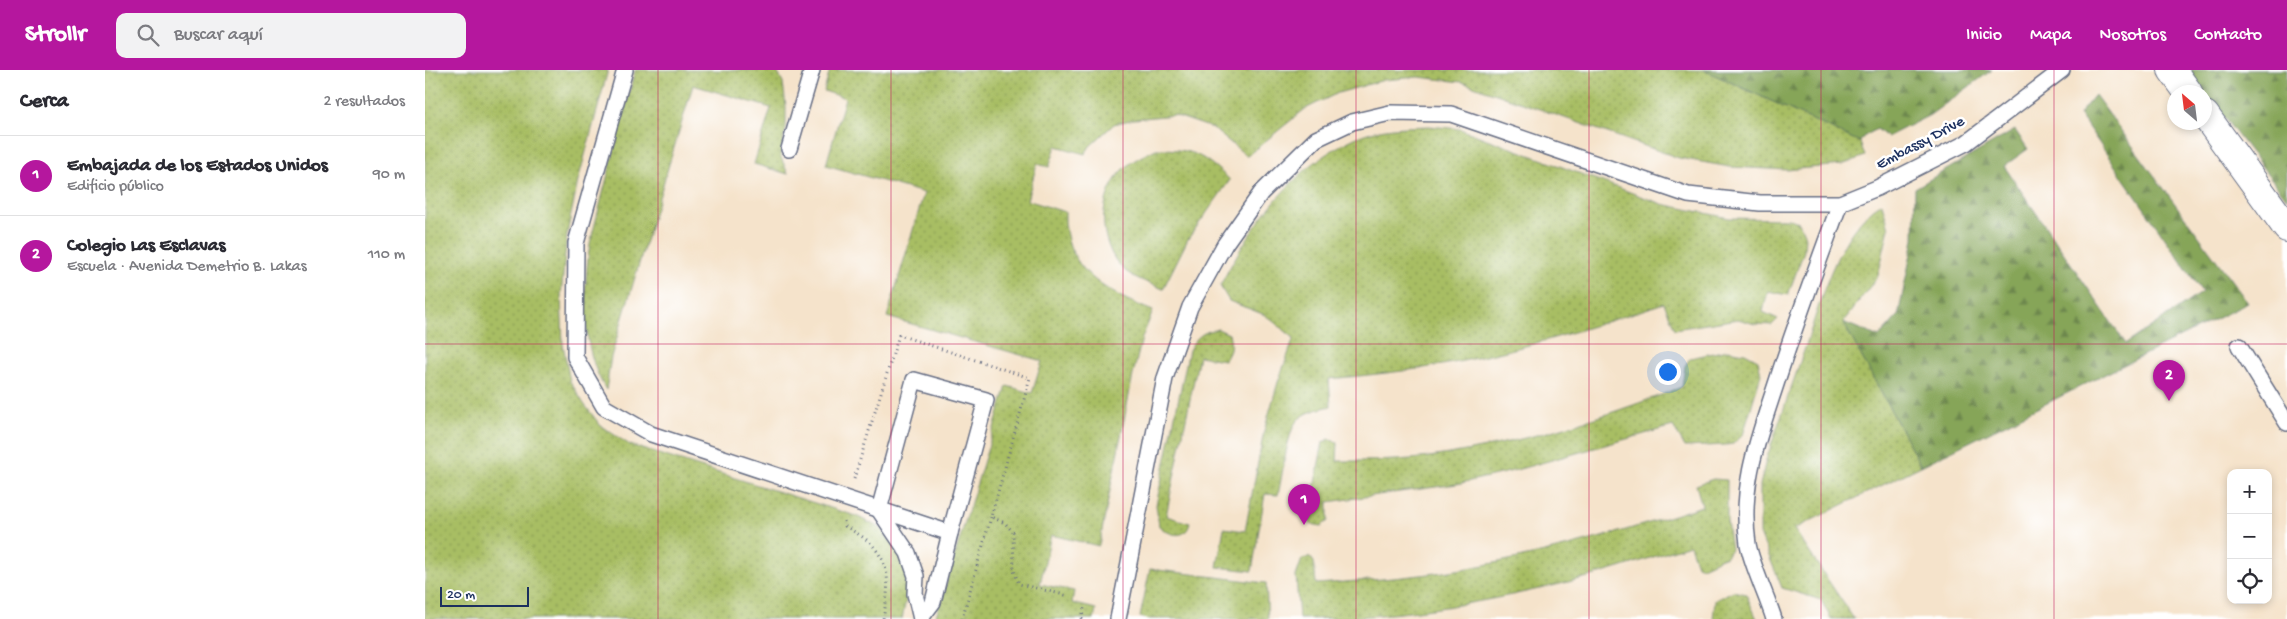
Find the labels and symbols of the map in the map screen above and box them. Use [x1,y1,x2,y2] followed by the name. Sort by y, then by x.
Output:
[2167,85,2212,130] north arrow
[1874,113,1969,175] street label: Embassy Drive
[1655,359,1681,385] your location
[2153,360,2185,401] pin: 2
[1288,484,1320,525] pin: 1
[440,584,529,607] scale bar

